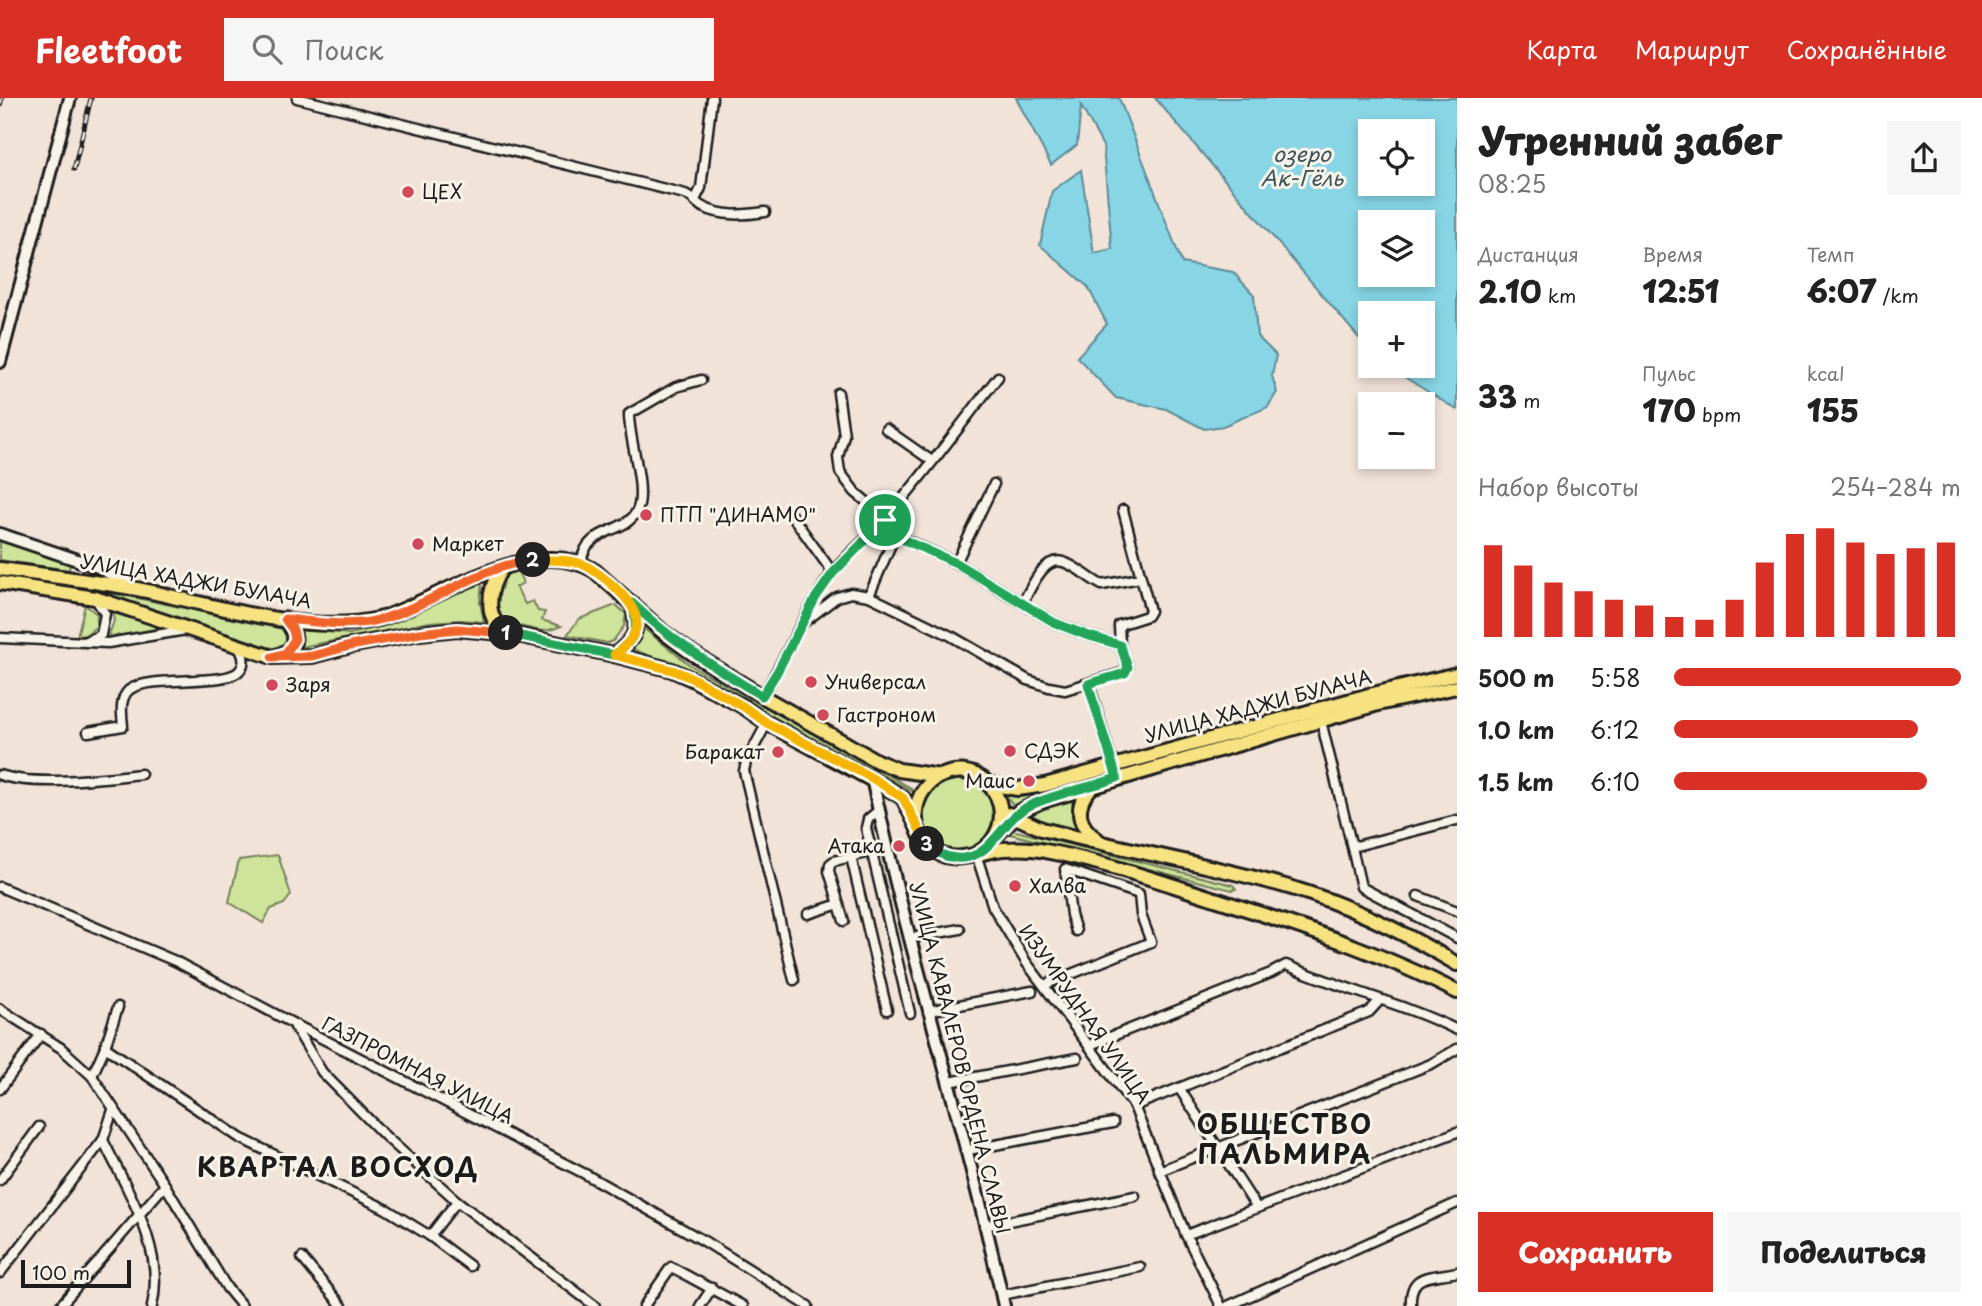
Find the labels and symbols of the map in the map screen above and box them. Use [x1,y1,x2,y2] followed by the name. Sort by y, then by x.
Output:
[1261,137,1344,193] water label: озеро Ак-Гёль
[422,177,463,205] place label: ЦЕХ
[400,184,416,200] marker: ЦЕХ
[855,490,915,550] pin
[660,500,816,528] place label: ПТП "ДИНАМО"
[638,507,654,523] marker: ПТП "ДИНАМО"
[432,529,504,557] place label: Маркет
[410,536,426,552] marker: Маркет
[516,542,550,578] pin: 2
[78,546,314,614] street label: УЛИЦА ХАДЖИ БУЛАЧА
[489,616,524,650] pin: 1
[1141,661,1374,749] street label: УЛИЦА ХАДЖИ БУЛАЧА
[825,667,926,695] place label: Универсал
[286,670,331,698] place label: Заря
[803,674,819,690] marker: Универсал
[264,677,280,693] marker: Заря
[837,700,936,728] place label: Гастроном
[815,707,831,723] marker: Гастроном
[1024,736,1080,764] place label: СДЭК
[685,737,765,765] place label: Баракат
[1002,743,1018,759] marker: СДЭК
[770,744,786,760] marker: Баракат
[965,766,1015,794] place label: Маис
[1021,773,1037,789] marker: Маис
[909,826,944,862] pin: 3
[828,831,885,859] place label: Атака
[891,838,907,854] marker: Атака
[1029,871,1086,899] place label: Халва
[1007,878,1023,894] marker: Халва
[904,879,1018,1237] street label: УЛИЦА КАВАЛЕРОВ ОРДЕНА СЛАВЫ
[1013,918,1158,1109] street label: ИЗУМРУДНАЯ УЛИЦА
[318,1008,519,1130] street label: ГАЗПРОМНАЯ УЛИЦА
[1197,1104,1373,1173] district label: ОБЩЕСТВО ПАЛЬМИРА
[197,1147,479,1186] district label: КВАРТАЛ ВОСХОД
[21,1257,131,1289] scale bar

